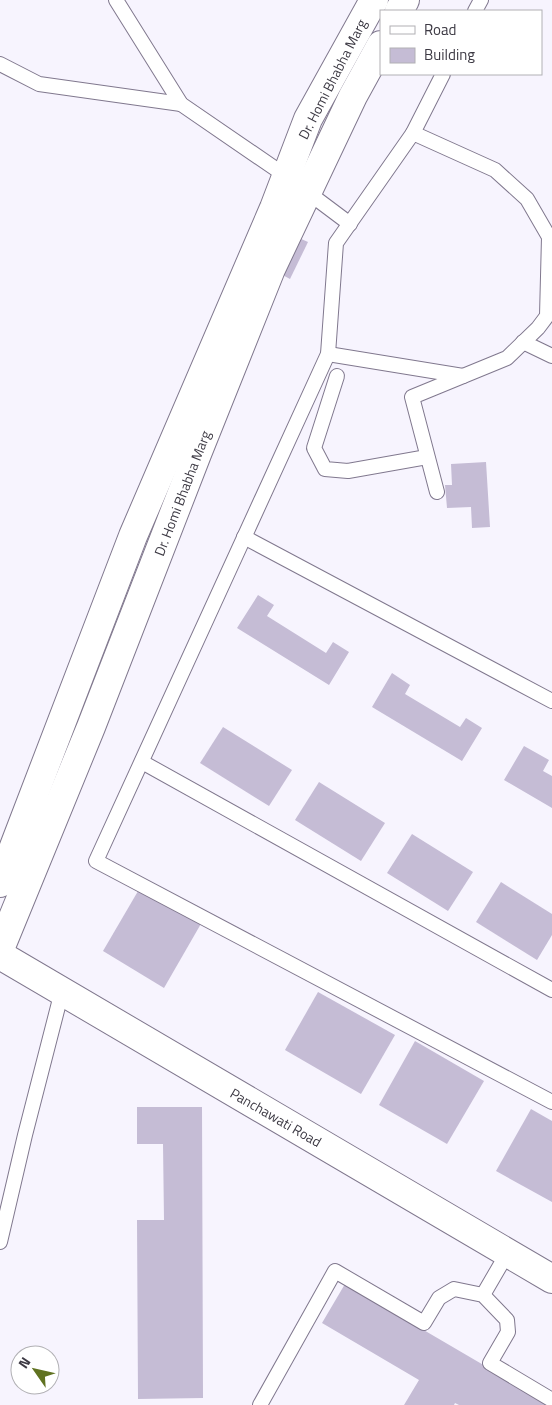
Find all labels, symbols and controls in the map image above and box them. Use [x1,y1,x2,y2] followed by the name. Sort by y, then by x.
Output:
[380,10,542,75] legend
[293,15,371,143] street label: Dr. Homi Bhabha Marg
[424,18,456,41] text: Road
[424,43,475,66] text: Building
[148,427,216,559] street label: Dr. Homi Bhabha Marg
[226,1082,326,1152] street label: Panchawati Road
[10,1345,60,1395] north arrow
[12,1353,35,1372] text: N

